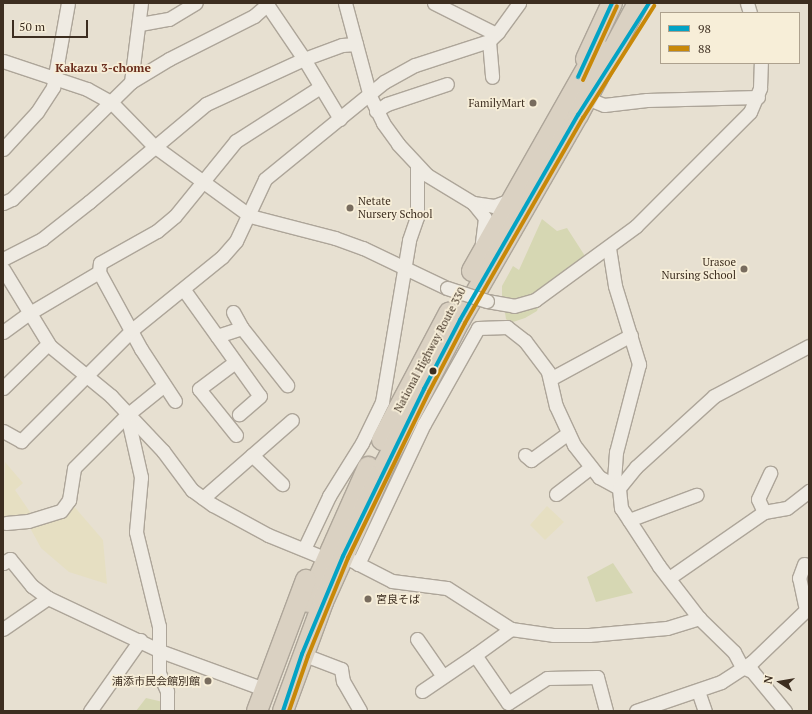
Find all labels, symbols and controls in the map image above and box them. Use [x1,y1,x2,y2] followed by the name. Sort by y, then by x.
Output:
[14,12,90,38] scale bar
[660,12,800,64] legend
[19,19,45,34] text: 50 m
[698,21,711,36] text: 98
[698,41,711,56] text: 88
[55,61,151,75] district label: Kakazu 3-chome
[468,96,525,110] place label: FamilyMart
[528,98,538,108] marker: FamilyMart
[358,195,432,221] place label: Netate Nursery School
[345,203,355,213] marker: Netate Nursery School
[661,256,736,282] place label: Urasoe Nursing School
[739,264,749,274] marker: Urasoe Nursing School
[391,285,469,415] street label: National Highway Route 330
[428,366,438,376] unlabelled marker
[376,592,420,606] place label: 宮良そば
[363,594,373,604] marker: 宮良そば
[760,662,800,702] north arrow
[112,674,200,688] place label: 浦添市民会館別館
[761,674,776,685] text: N
[203,676,213,686] marker: 浦添市民会館別館

